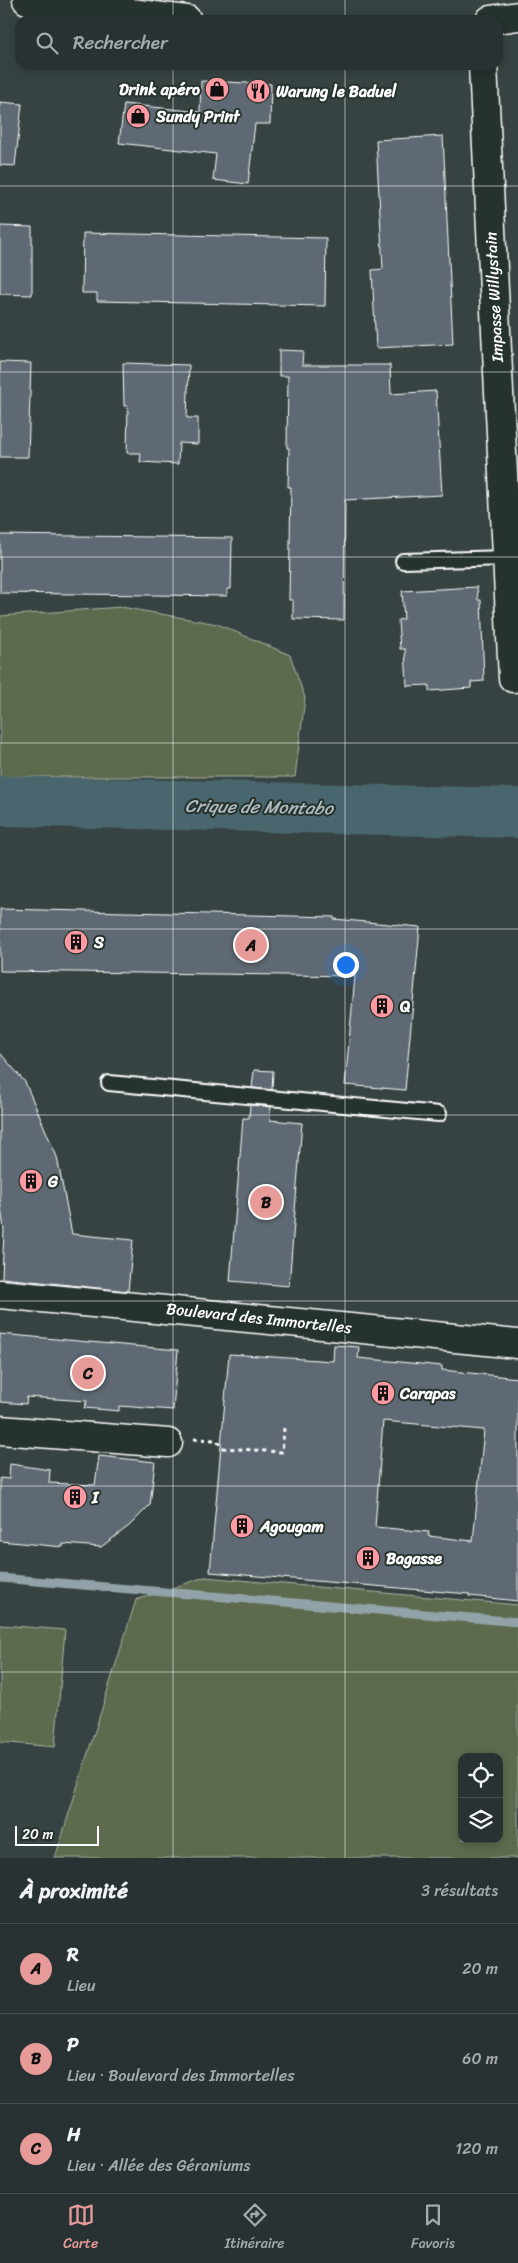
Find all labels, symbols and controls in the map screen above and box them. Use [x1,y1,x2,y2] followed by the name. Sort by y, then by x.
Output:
[15,15,503,70] search box
[73,26,168,59] text: Rechercher
[33,29,61,57] icon: search
[119,75,200,104] place label: Drink apéro
[204,76,230,102] shop icon: Drink apéro
[276,77,398,106] place label: Warung le Baduel
[245,78,271,104] restaurant icon: Warung le Baduel
[155,102,241,131] place label: Sundy Print
[125,103,151,129] shop icon: Sundy Print
[476,231,512,364] street label: Impasse Willystain
[185,790,335,824] water label: Crique de Montabo
[235,926,267,964] pin: A
[93,928,105,957] place label: S
[63,929,89,955] building icon: S
[333,952,359,978] your location
[399,992,411,1021] place label: Q
[369,993,395,1019] building icon: Q
[47,1167,59,1196] place label: G
[18,1168,44,1194] building icon: G
[250,1183,282,1221] pin: B
[165,1294,354,1342] street label: Boulevard des Immortelles
[72,1354,104,1392] pin: C
[399,1379,456,1408] place label: Carapas
[370,1380,396,1406] building icon: Carapas
[91,1483,100,1512] place label: I
[62,1484,88,1510] building icon: I
[259,1512,324,1541] place label: Agougam
[229,1513,255,1539] building icon: Agougam
[386,1544,442,1573] place label: Bagasse
[355,1545,381,1571] building icon: Bagasse
[458,1753,503,1843] map controls
[458,1753,503,1798] button: locate
[458,1798,503,1843] button: layers
[22,1822,53,1847] text: 20 m
[15,1823,99,1846] scale bar
[20,1872,128,1910] text: À proximité
[421,1876,498,1905] text: 3 résultats
[67,1938,79,1971] text: R
[31,1954,41,1983] text: A
[462,1954,498,1983] text: 20 m
[67,1971,96,2000] text: Lieu
[67,2028,79,2061] text: P
[31,2044,41,2073] text: B
[462,2044,498,2073] text: 60 m
[67,2061,295,2090] text: Lieu · Boulevard des Immortelles
[67,2118,80,2151] text: H
[31,2134,41,2163] text: C
[455,2134,498,2163] text: 120 m
[67,2151,251,2180] text: Lieu · Allée des Géraniums
[63,2201,98,2256] tab: Carte
[225,2201,285,2256] tab: Itinéraire
[411,2201,455,2256] tab: Favoris

